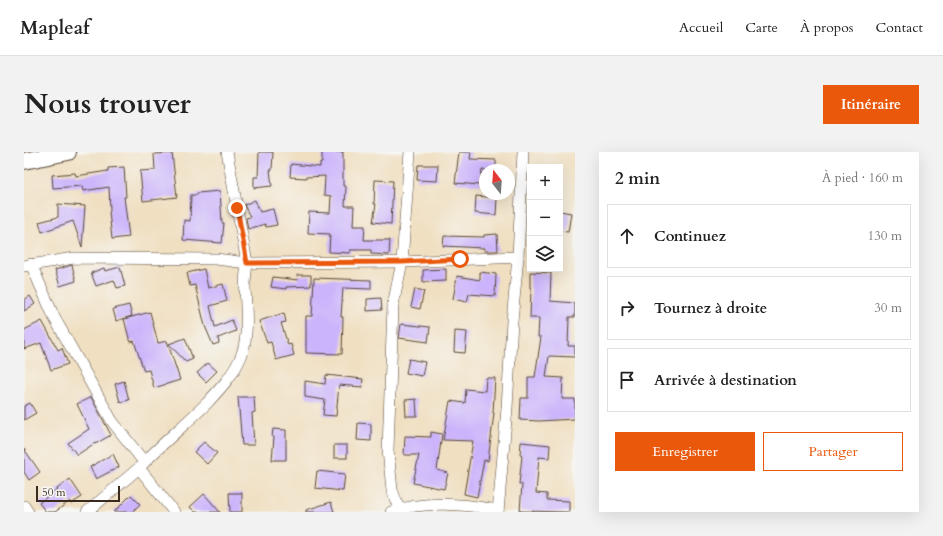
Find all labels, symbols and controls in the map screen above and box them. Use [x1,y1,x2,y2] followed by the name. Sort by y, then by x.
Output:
[20,15,90,41] text: Mapleaf
[679,18,723,37] text: Accueil
[745,18,778,37] text: Carte
[800,18,853,37] text: À propos
[875,18,923,37] text: Contact
[24,85,191,123] text: Nous trouver
[823,85,919,124] button: Itinéraire
[479,164,515,200] north arrow
[527,164,563,272] map controls
[527,164,563,200] button: +
[615,167,660,190] text: 2 min
[822,169,903,187] text: À pied · 160 m
[228,199,246,217] route end
[527,200,563,236] button: −
[616,225,638,247] icon: ahead
[654,226,726,246] text: Continuez
[868,227,902,245] text: 130 m
[527,236,563,272] button: layers
[451,250,469,268] route start
[616,297,638,319] icon: right
[654,298,767,318] text: Tournez à droite
[874,299,902,317] text: 30 m
[616,369,638,391] icon: arrive
[654,370,797,390] text: Arrivée à destination
[615,432,755,471] button: Enregistrer
[763,432,903,471] button: Partager
[36,484,120,503] scale bar
[42,485,66,500] text: 50 m

